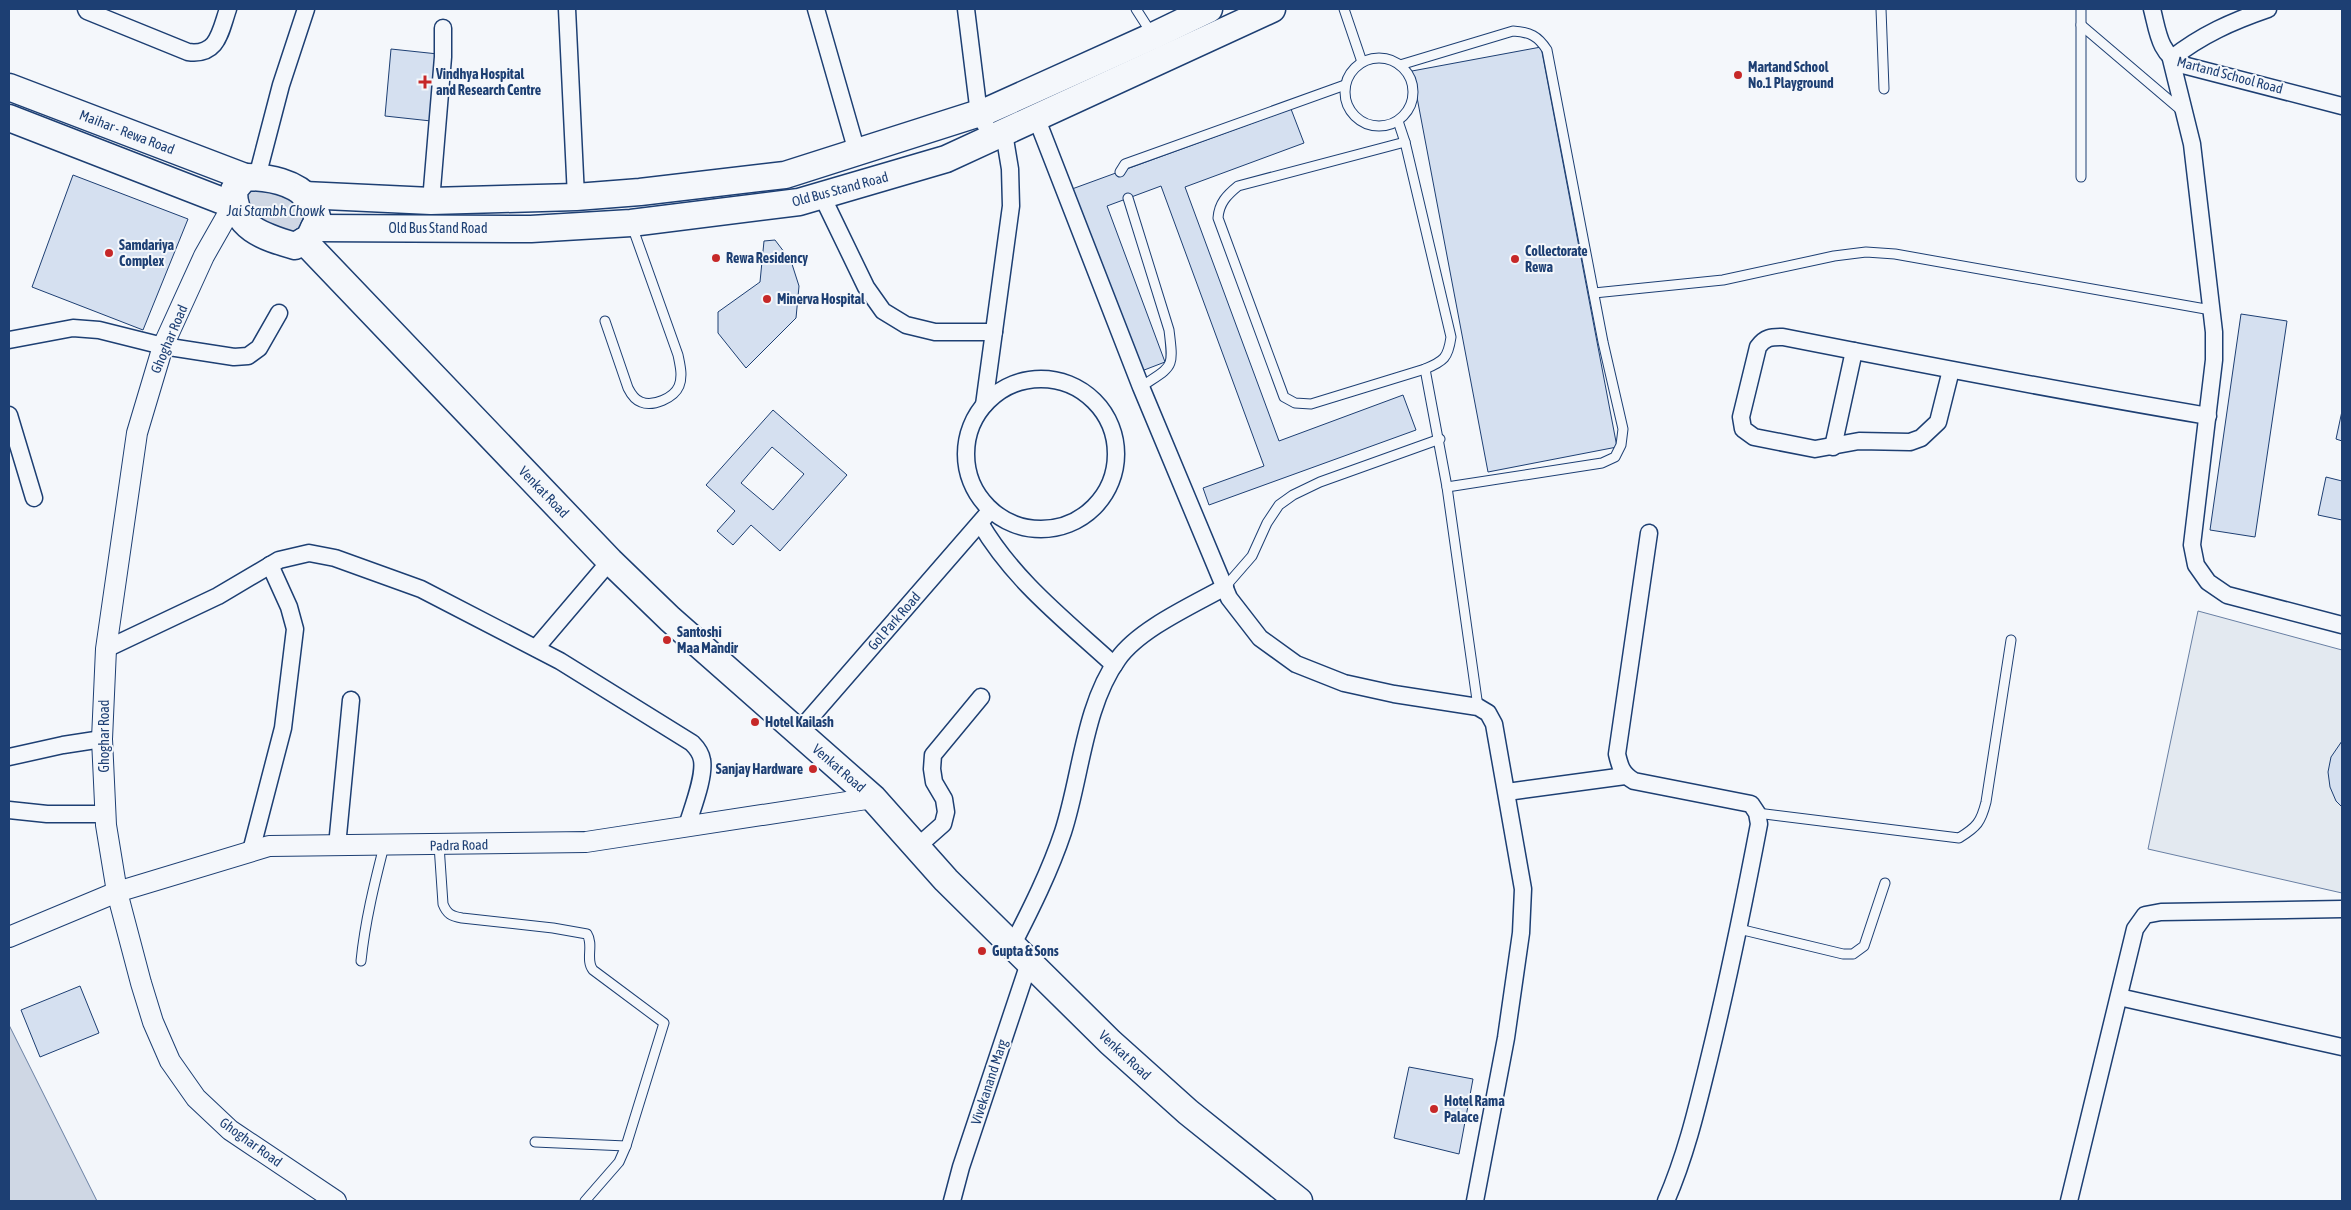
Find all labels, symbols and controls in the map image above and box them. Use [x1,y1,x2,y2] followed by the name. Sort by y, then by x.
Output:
[2175,53,2285,97] street label: Martand School Road
[1748,59,1834,91] place label: Martand School No.1 Playground
[435,66,541,98] place label: Vindhya Hospital and Research Centre
[1732,69,1744,81] marker: Martand School No.1 Playground
[418,75,432,89] marker: Vindhya Hospital and Research Centre
[77,107,177,157] street label: Maihar - Rewa Road
[790,168,890,210] street label: Old Bus Stand Road
[226,202,326,219] water label: Jai Stambh Chowk
[388,220,488,236] street label: Old Bus Stand Road
[119,237,175,269] place label: Samdariya Complex
[1525,243,1588,275] place label: Collectorate Rewa
[103,247,115,259] marker: Samdariya Complex
[726,250,808,266] place label: Rewa Residency
[710,252,722,264] marker: Rewa Residency
[1509,253,1521,265] marker: Collectorate Rewa
[777,291,865,307] place label: Minerva Hospital
[761,293,773,305] marker: Minerva Hospital
[147,302,191,376] street label: Ghoghar Road
[516,463,572,521] street label: Venkat Road
[864,589,924,653] street label: Gol Park Road
[677,624,739,656] place label: Santoshi Maa Mandir
[661,634,673,646] marker: Santoshi Maa Mandir
[96,700,112,772] street label: Ghoghar Road
[765,714,834,730] place label: Hotel Kailash
[749,716,761,728] marker: Hotel Kailash
[809,741,869,795] street label: Venkat Road
[716,761,803,777] place label: Sanjay Hardware
[807,763,819,775] marker: Sanjay Hardware
[429,836,489,854] street label: Padra Road
[992,943,1059,959] place label: Gupta & Sons
[976,945,988,957] marker: Gupta & Sons
[1096,1027,1154,1083] street label: Venkat Road
[968,1037,1010,1127] street label: Vivekanand Marg
[1444,1093,1505,1125] place label: Hotel Rama Palace
[1428,1103,1440,1115] marker: Hotel Rama Palace
[217,1114,285,1170] street label: Ghoghar Road

